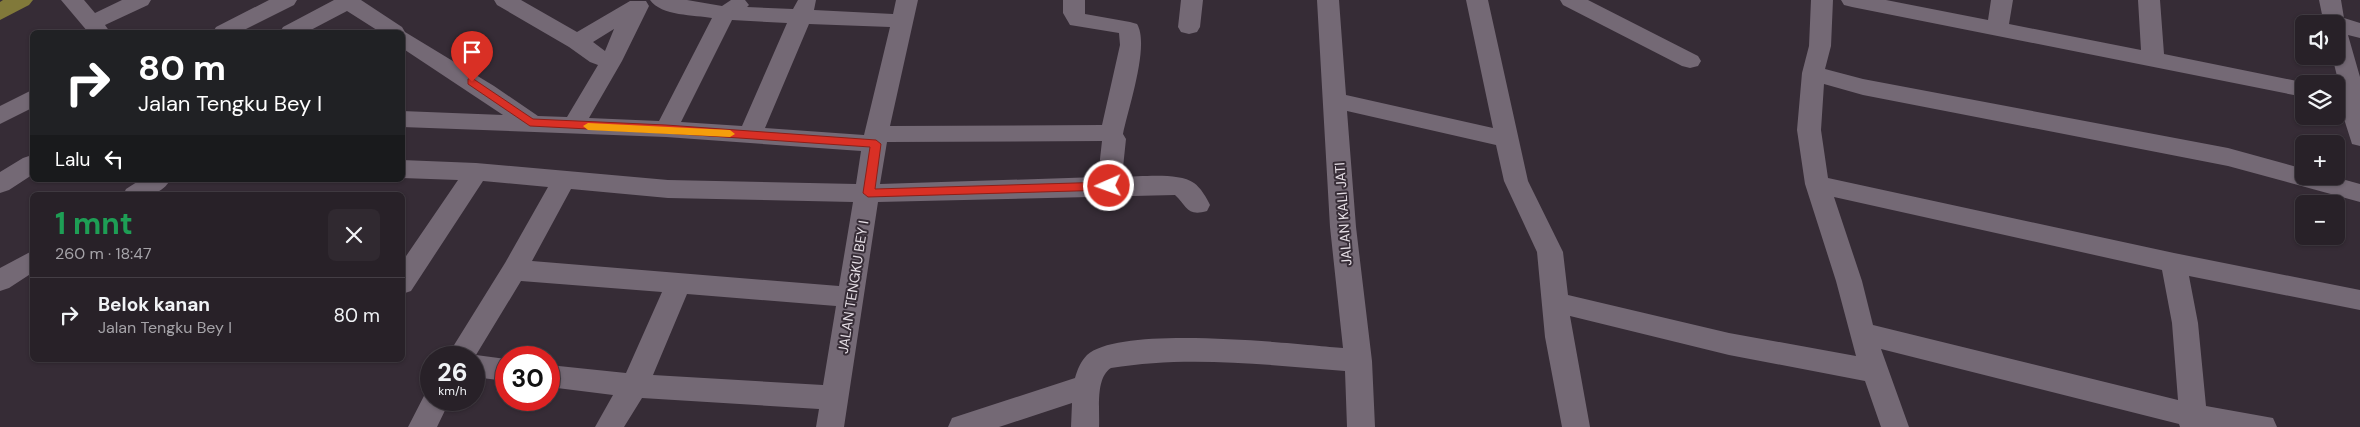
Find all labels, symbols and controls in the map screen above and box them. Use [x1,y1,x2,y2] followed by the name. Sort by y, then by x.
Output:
[2295,15,2345,245] map controls
[2295,15,2345,65] button: sound
[451,31,493,82] pin
[458,38,486,66] icon: arrive
[138,45,226,91] text: 80 m
[55,50,120,115] icon: right
[2295,75,2345,125] button: layers
[138,89,322,118] text: Jalan Tengku Bey I
[2295,135,2345,185] button: +
[100,145,128,173] icon: left
[55,147,90,172] text: Lalu
[1082,159,1134,211] position arrow
[1330,162,1356,266] street label: JALAN KALI JATI
[2295,195,2345,245] button: −
[55,204,133,243] text: 1 mnt
[328,209,380,261] button: close
[834,219,872,355] street label: JALAN TENGKU BEY I
[55,243,152,264] text: 260 m · 18:47
[98,292,210,317] text: Belok kanan
[55,301,83,329] icon: right
[333,303,380,328] text: 80 m
[98,317,232,338] text: Jalan Tengku Bey I
[495,346,560,411] speed limit sign: 30
[437,356,468,389] text: 26
[438,383,467,399] text: km/h

